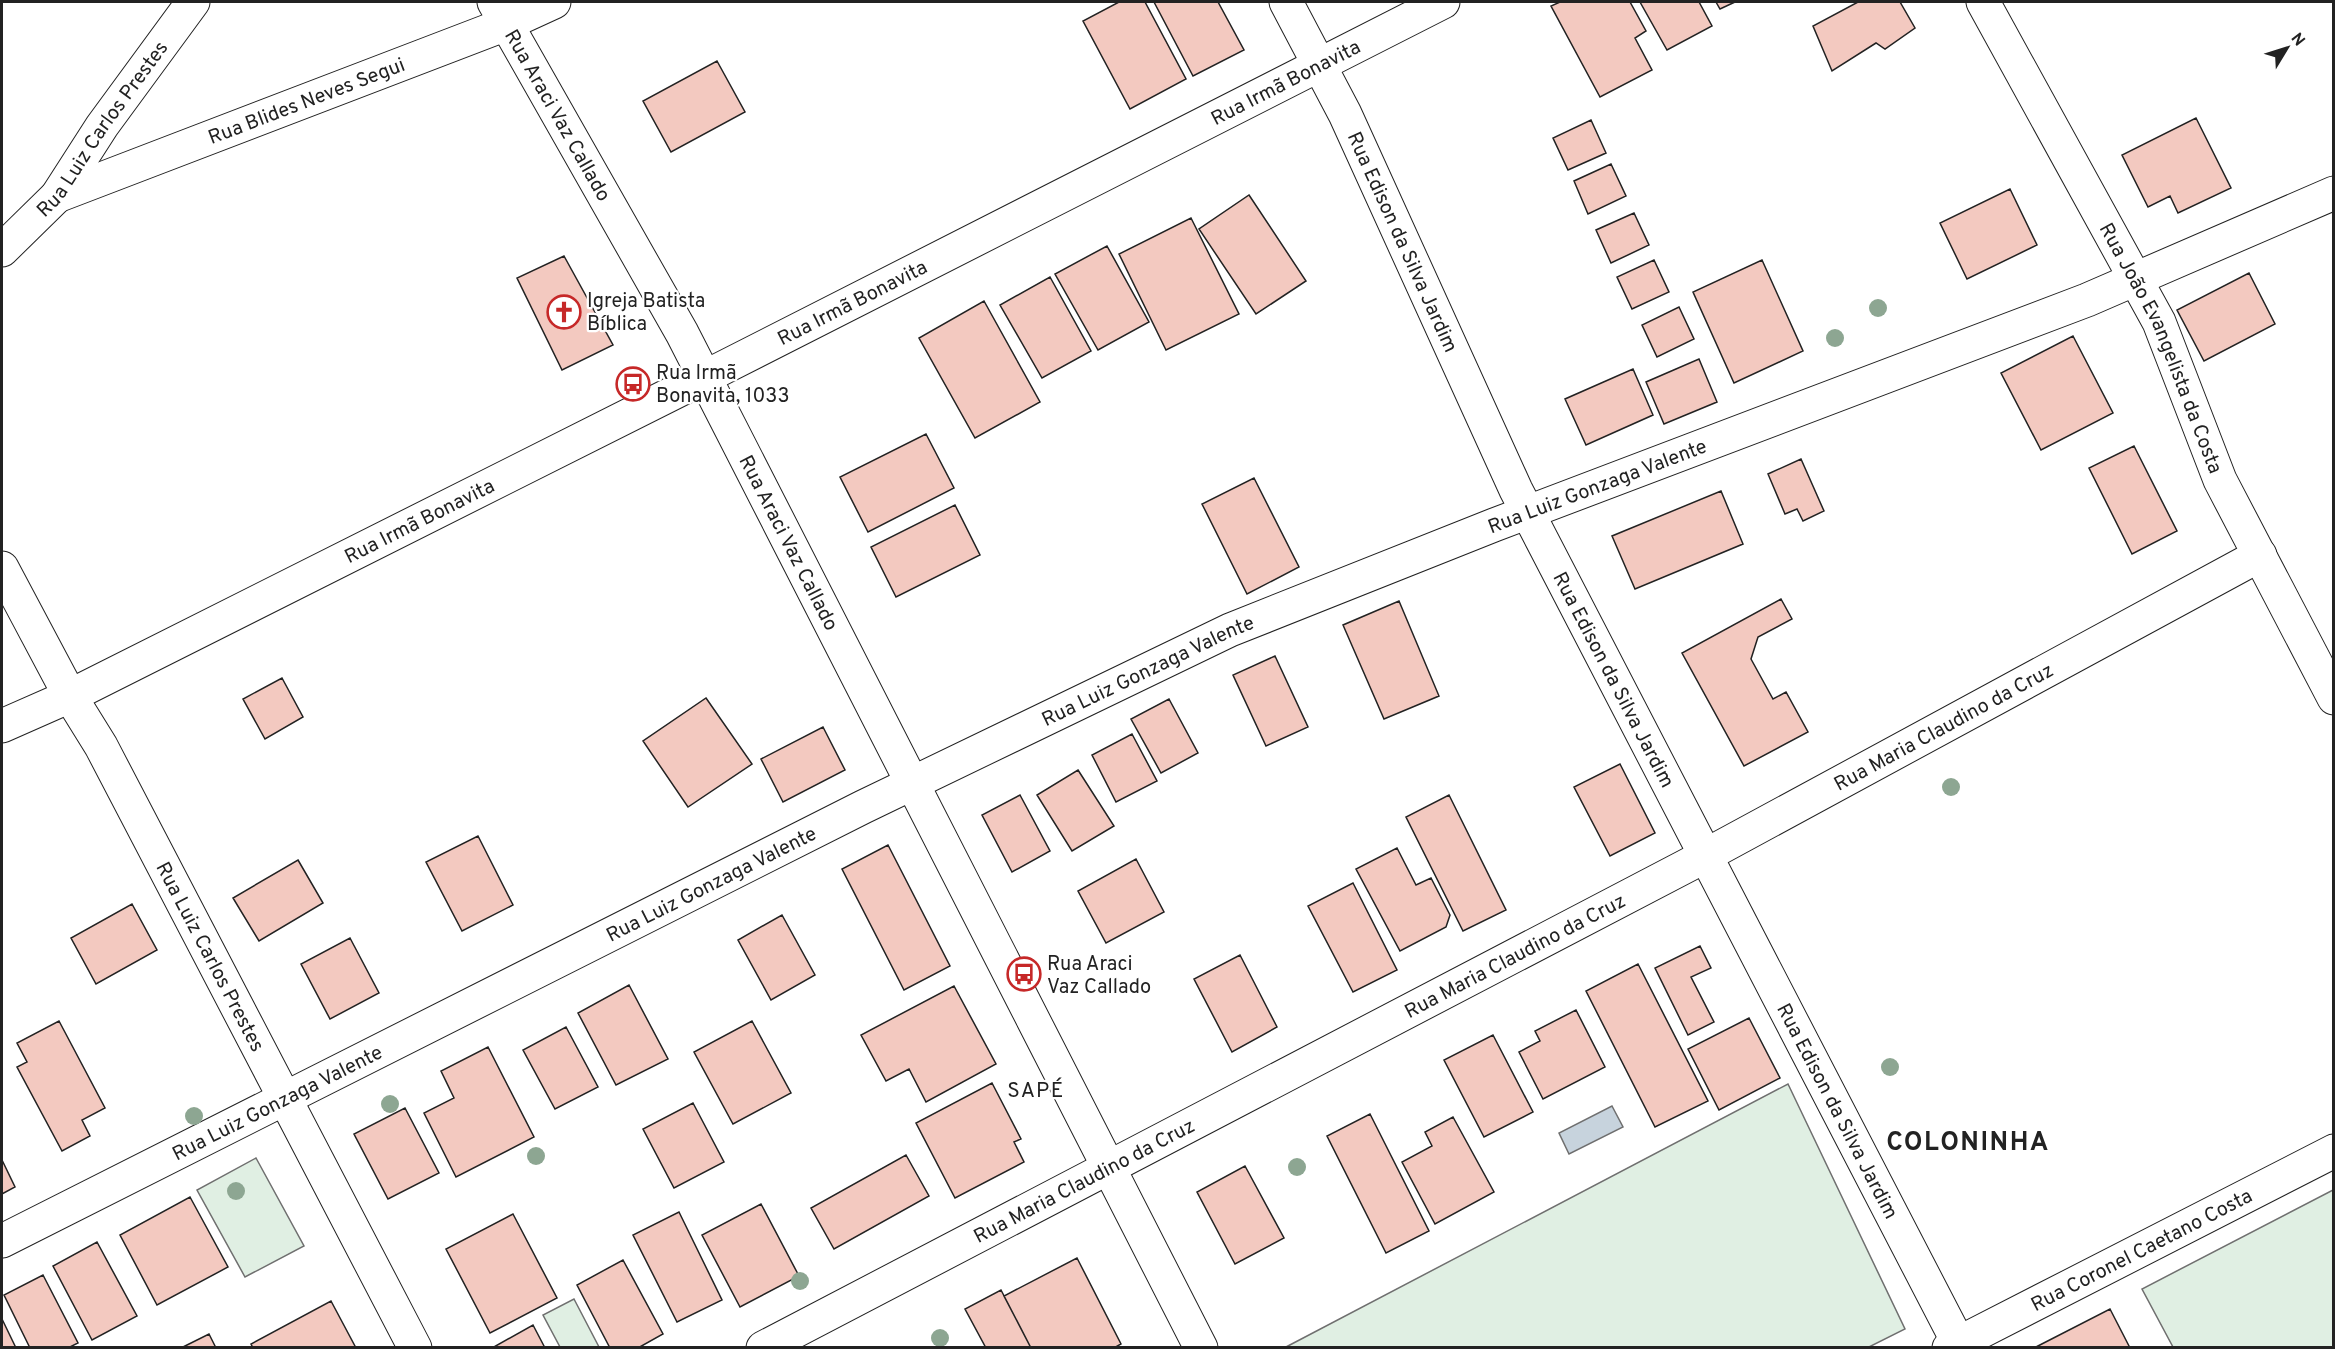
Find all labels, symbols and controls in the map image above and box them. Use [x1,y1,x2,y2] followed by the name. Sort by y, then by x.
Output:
[2257,18,2317,78] north arrow
[497,25,616,207] street label: Rua Araci Vaz Callado
[2286,29,2309,51] text: N
[1207,35,1366,133] street label: Rua Irmã Bonavita
[32,36,175,224] street label: Rua Luiz Carlos Prestes
[205,53,409,152] street label: Rua Blides Neves Segui
[1340,128,1463,357] street label: Rua Edison da Silva Jardim
[2092,219,2227,478] street label: Rua João Evangelista da Costa
[774,255,932,353] street label: Rua Irmã Bonavita
[587,289,705,338] place label: Igreja Batista Bíblica
[546,294,582,330] church icon: Igreja Batista Bíblica
[656,361,789,410] place label: Rua Irmã Bonavita, 1033
[615,366,651,402] bus stop icon: Rua Irmã Bonavita, 1033
[1485,434,1711,541] street label: Rua Luiz Gonzaga Valente
[732,451,843,636] street label: Rua Araci Vaz Callado
[341,474,499,571] street label: Rua Irmã Bonavita
[1546,568,1679,793] street label: Rua Edison da Silva Jardim
[1038,611,1258,734] street label: Rua Luiz Gonzaga Valente
[1830,658,2059,798] street label: Rua Maria Claudino da Cruz
[602,821,822,949] street label: Rua Luiz Gonzaga Valente
[149,858,269,1057] street label: Rua Luiz Carlos Prestes
[1401,889,1631,1026] street label: Rua Maria Claudino da Cruz
[1047,952,1151,1001] place label: Rua Araci Vaz Callado
[1006,956,1042,992] bus stop icon: Rua Araci Vaz Callado
[1770,999,1903,1224] street label: Rua Edison da Silva Jardim
[168,1040,388,1168] street label: Rua Luiz Gonzaga Valente
[1007,1077,1065,1105] district label: SAPÉ
[970,1114,1200,1251] street label: Rua Maria Claudino da Cruz
[1886,1127,2050,1160] district label: COLONINHA
[2027,1184,2257,1319] street label: Rua Coronel Caetano Costa

